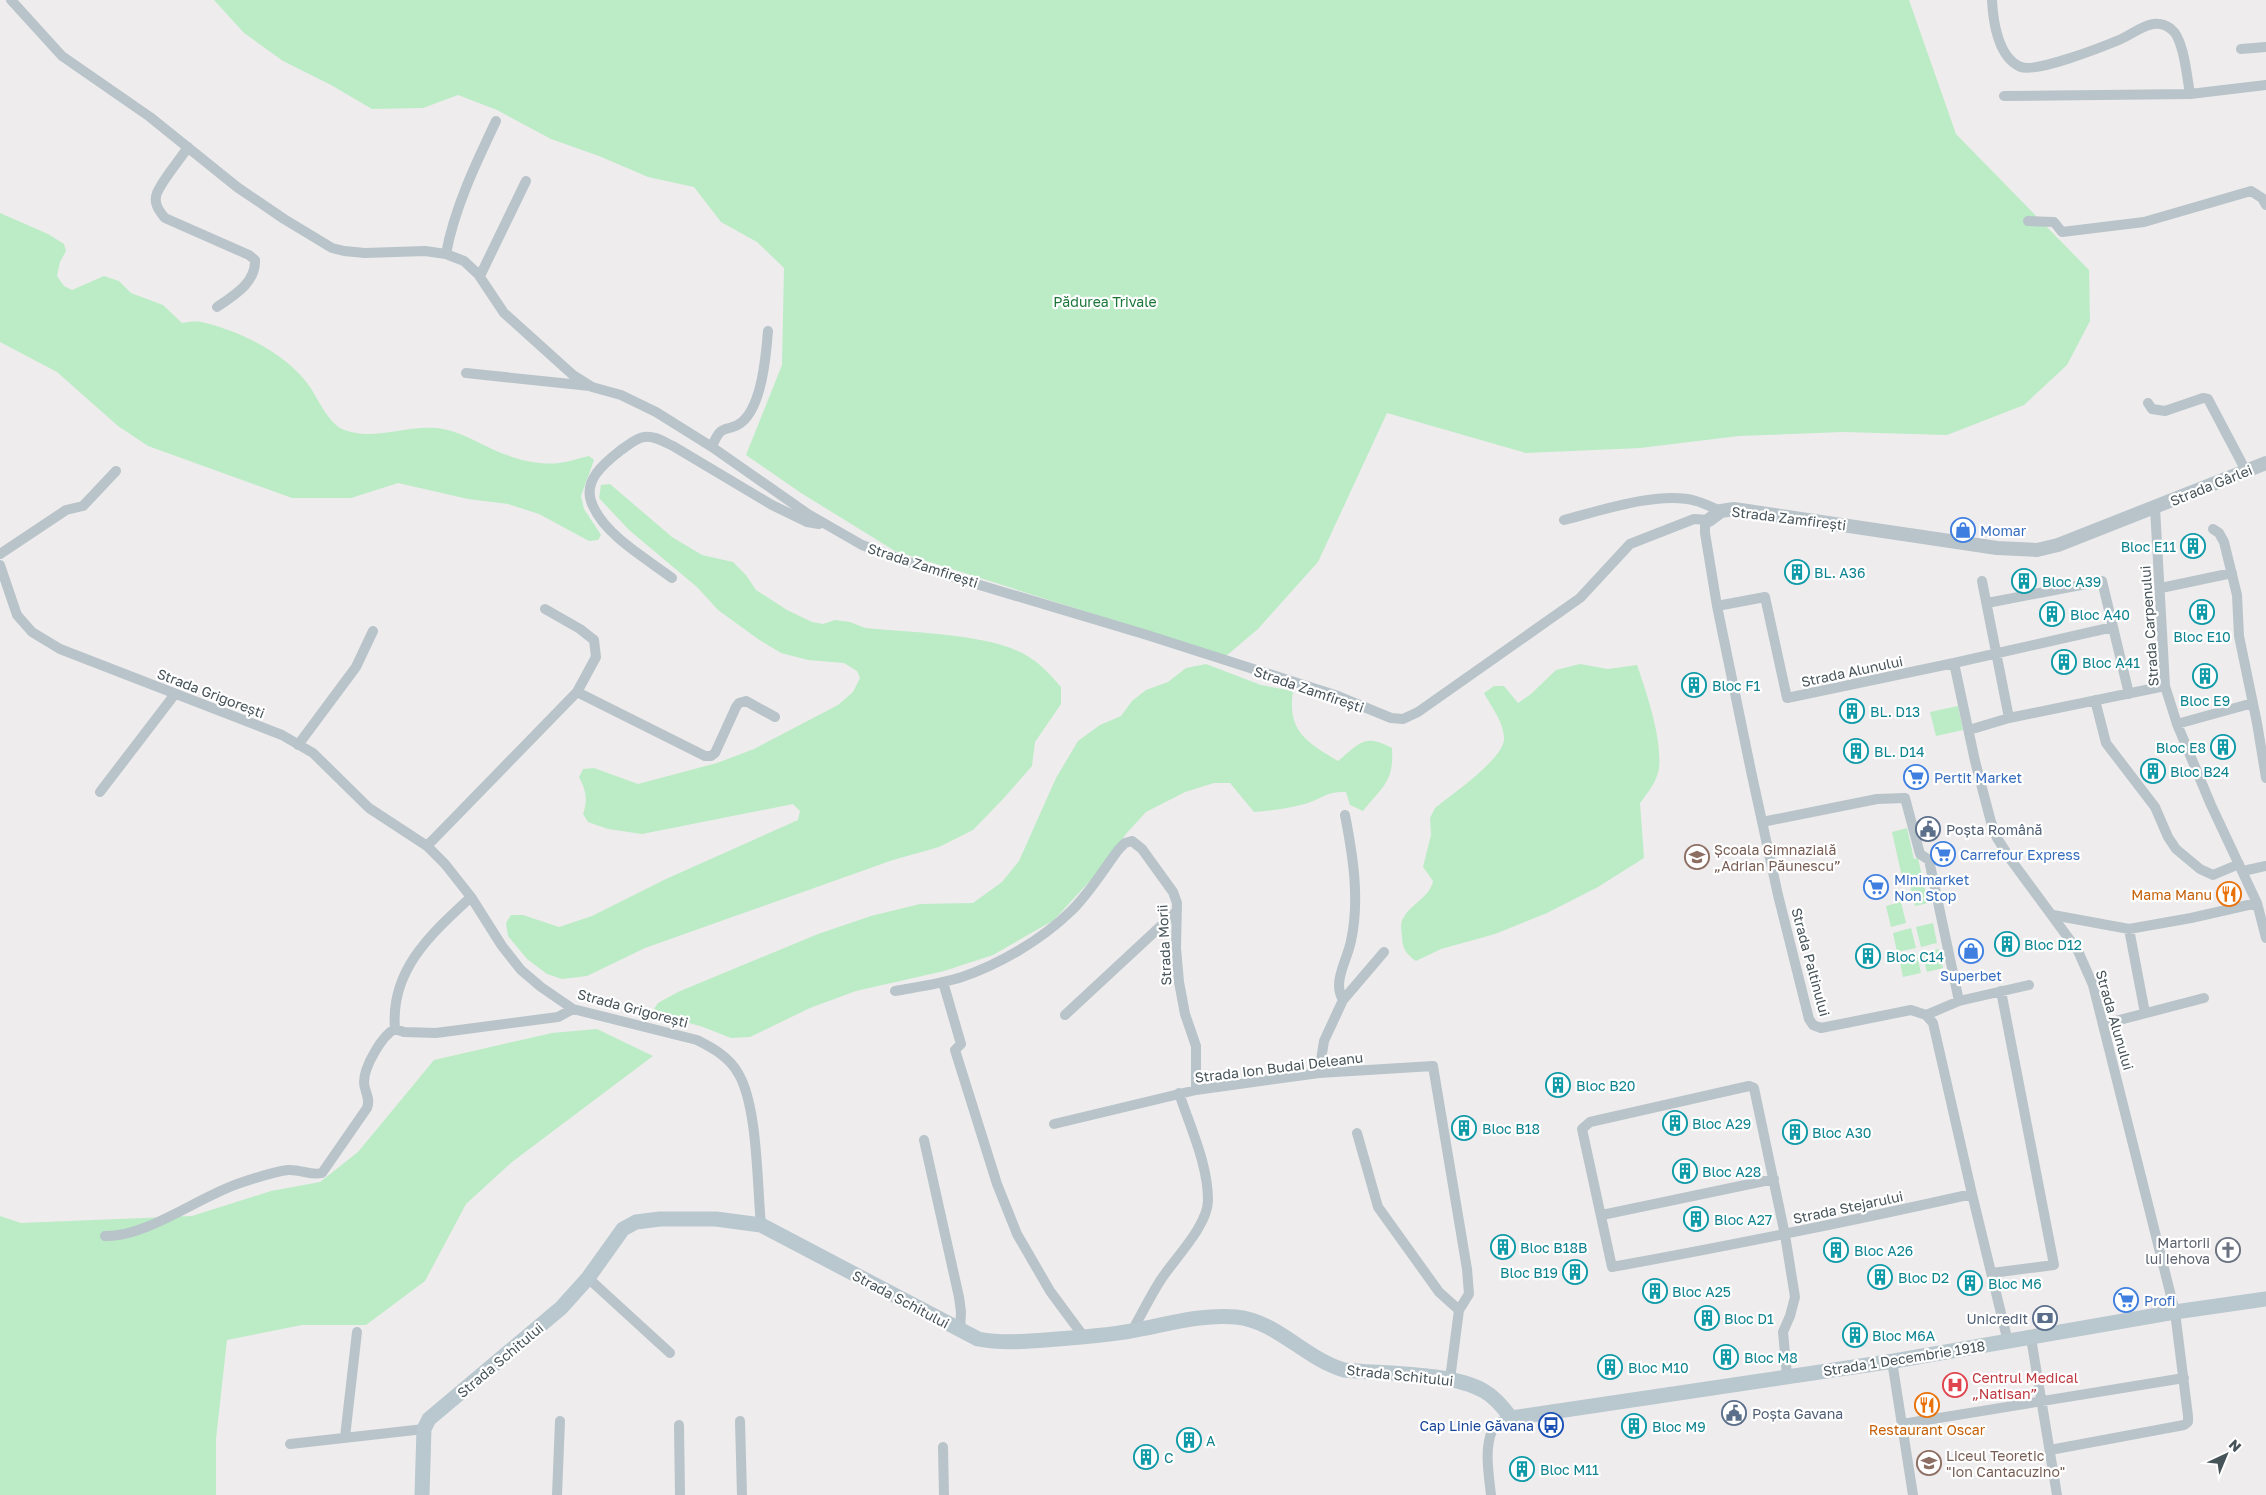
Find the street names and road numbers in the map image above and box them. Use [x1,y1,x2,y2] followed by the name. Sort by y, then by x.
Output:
[2167,461,2255,509] street label: Strada Gârlei
[1731,503,1847,533] street label: Strada Zamfirești
[866,539,980,591] street label: Strada Zamfirești
[2136,565,2162,687] street label: Strada Carpenului
[1800,652,1904,690] street label: Strada Alunului
[1252,662,1366,716] street label: Strada Zamfirești
[155,665,267,721] street label: Strada Grigorești
[1153,904,1175,986] street label: Strada Morii
[1788,906,1834,1018] street label: Strada Paltinului
[2093,968,2137,1072] street label: Strada Alunului
[576,985,690,1031] street label: Strada Grigorești
[1194,1048,1364,1086] street label: Strada Ion Budai Deleanu
[1791,1187,1905,1227] street label: Strada Stejarului
[850,1266,952,1332] street label: Strada Schitului
[453,1319,547,1401] street label: Strada Schitului
[1822,1337,1986,1379] street label: Strada 1 Decembrie 1918
[1346,1361,1454,1389] street label: Strada Schitului

